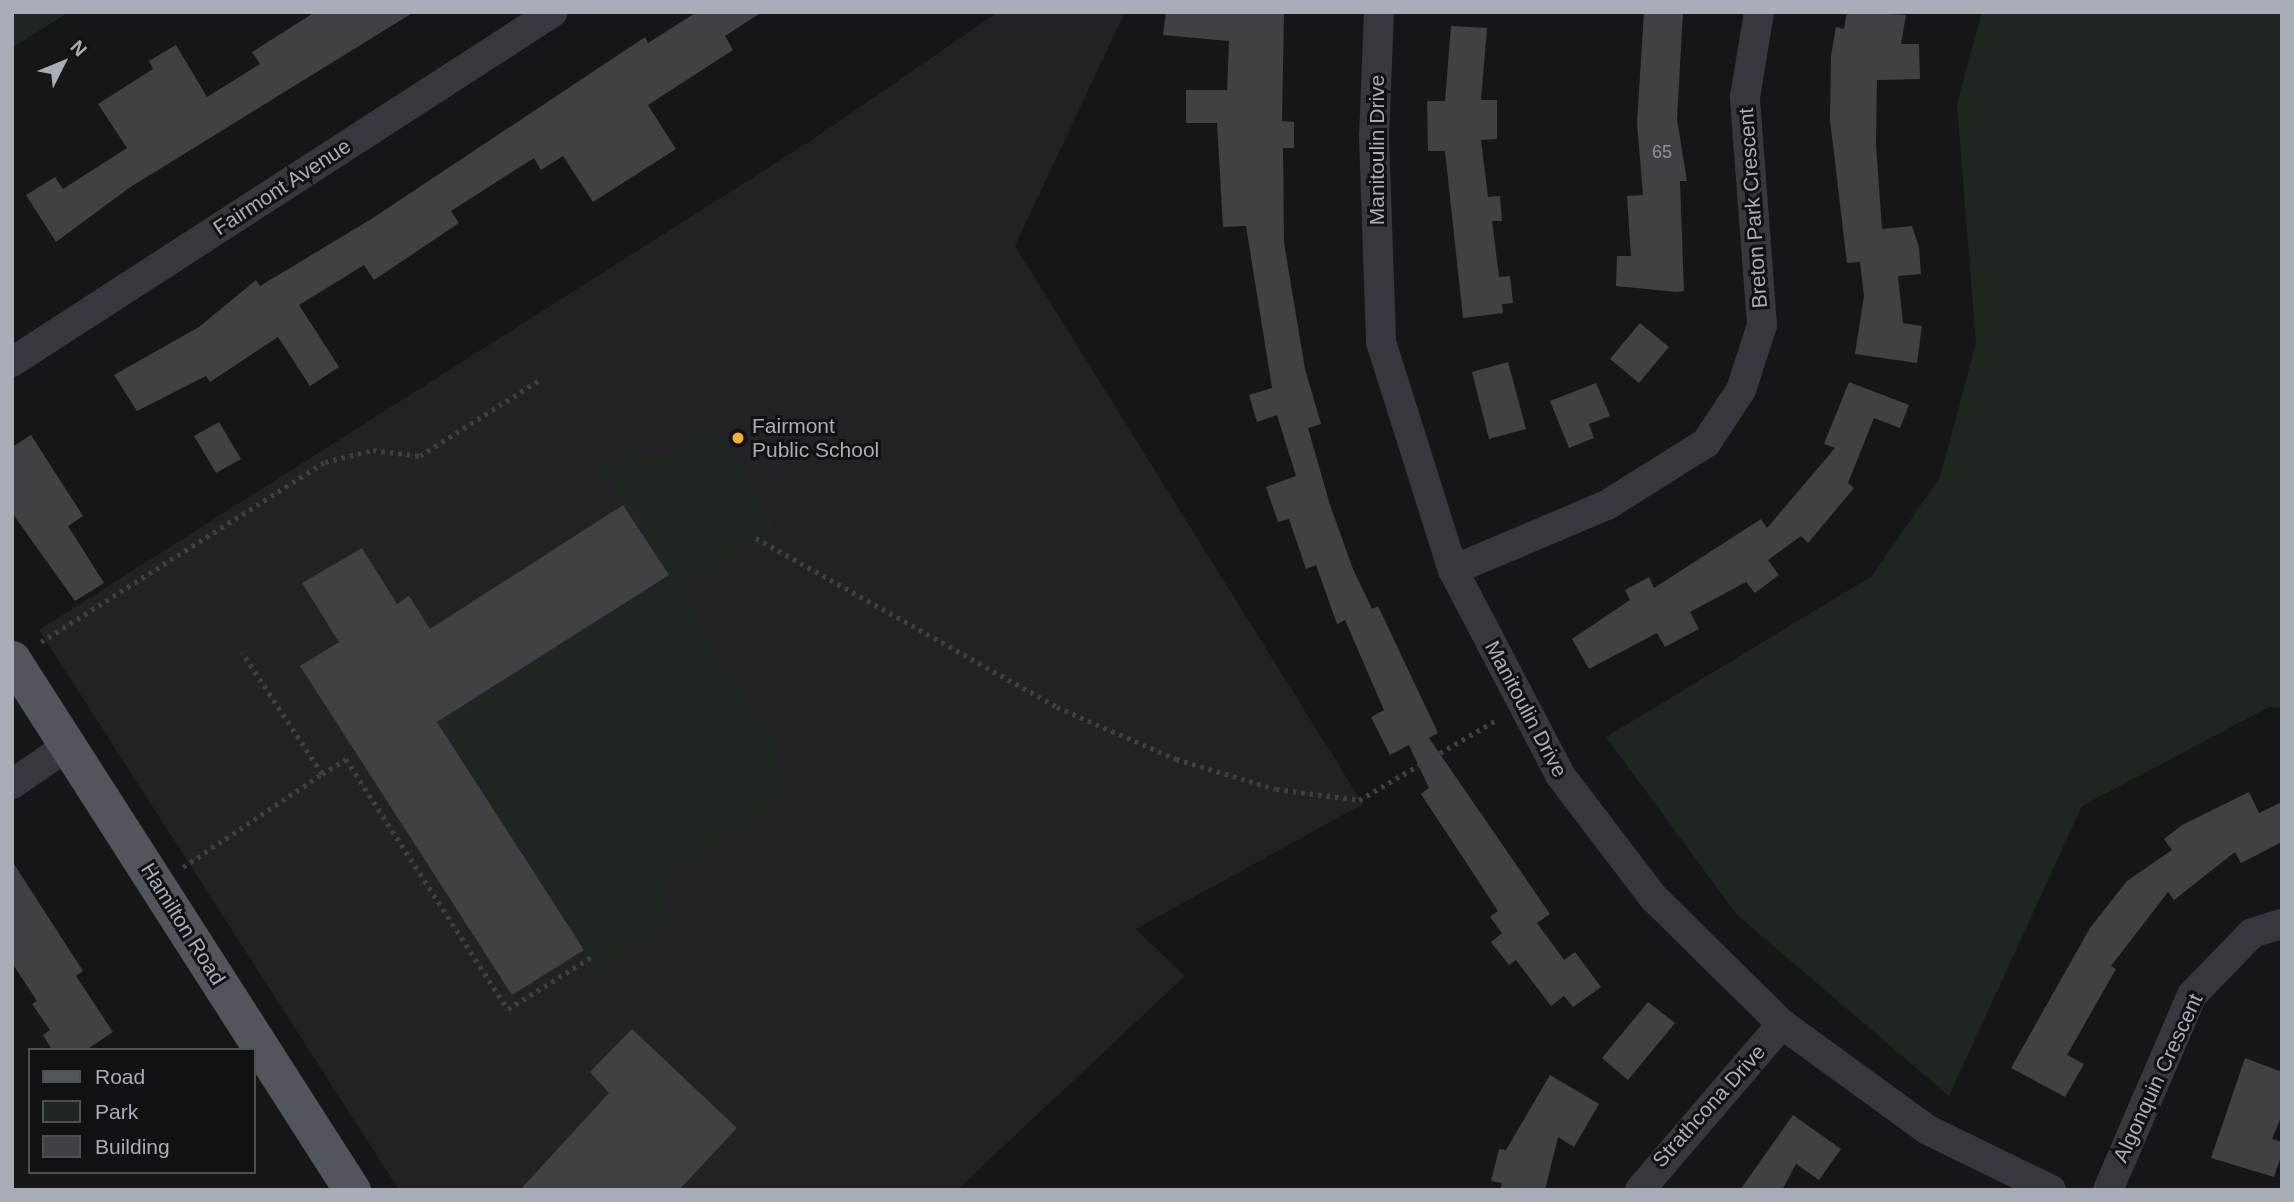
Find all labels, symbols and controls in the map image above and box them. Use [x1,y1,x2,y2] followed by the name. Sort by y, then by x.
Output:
[28,28,98,98] north arrow
[66,36,91,61] text: N
[1364,75,1390,225] street label: Manitoulin Drive
[1733,107,1773,309] street label: Breton Park Crescent
[208,133,356,241] street label: Fairmont Avenue
[1652,141,1672,163] house number: 65
[752,413,879,463] place label: Fairmont Public School
[730,430,746,446] marker: Fairmont Public School
[1480,637,1572,781] street label: Manitoulin Drive
[136,858,230,990] street label: Hamilton Road
[2108,990,2208,1166] street label: Algonquin Crescent
[1647,1039,1771,1173] street label: Strathcona Drive
[28,1048,256,1174] legend
[95,1065,145,1088] text: Road
[95,1100,138,1123] text: Park
[95,1135,170,1158] text: Building

